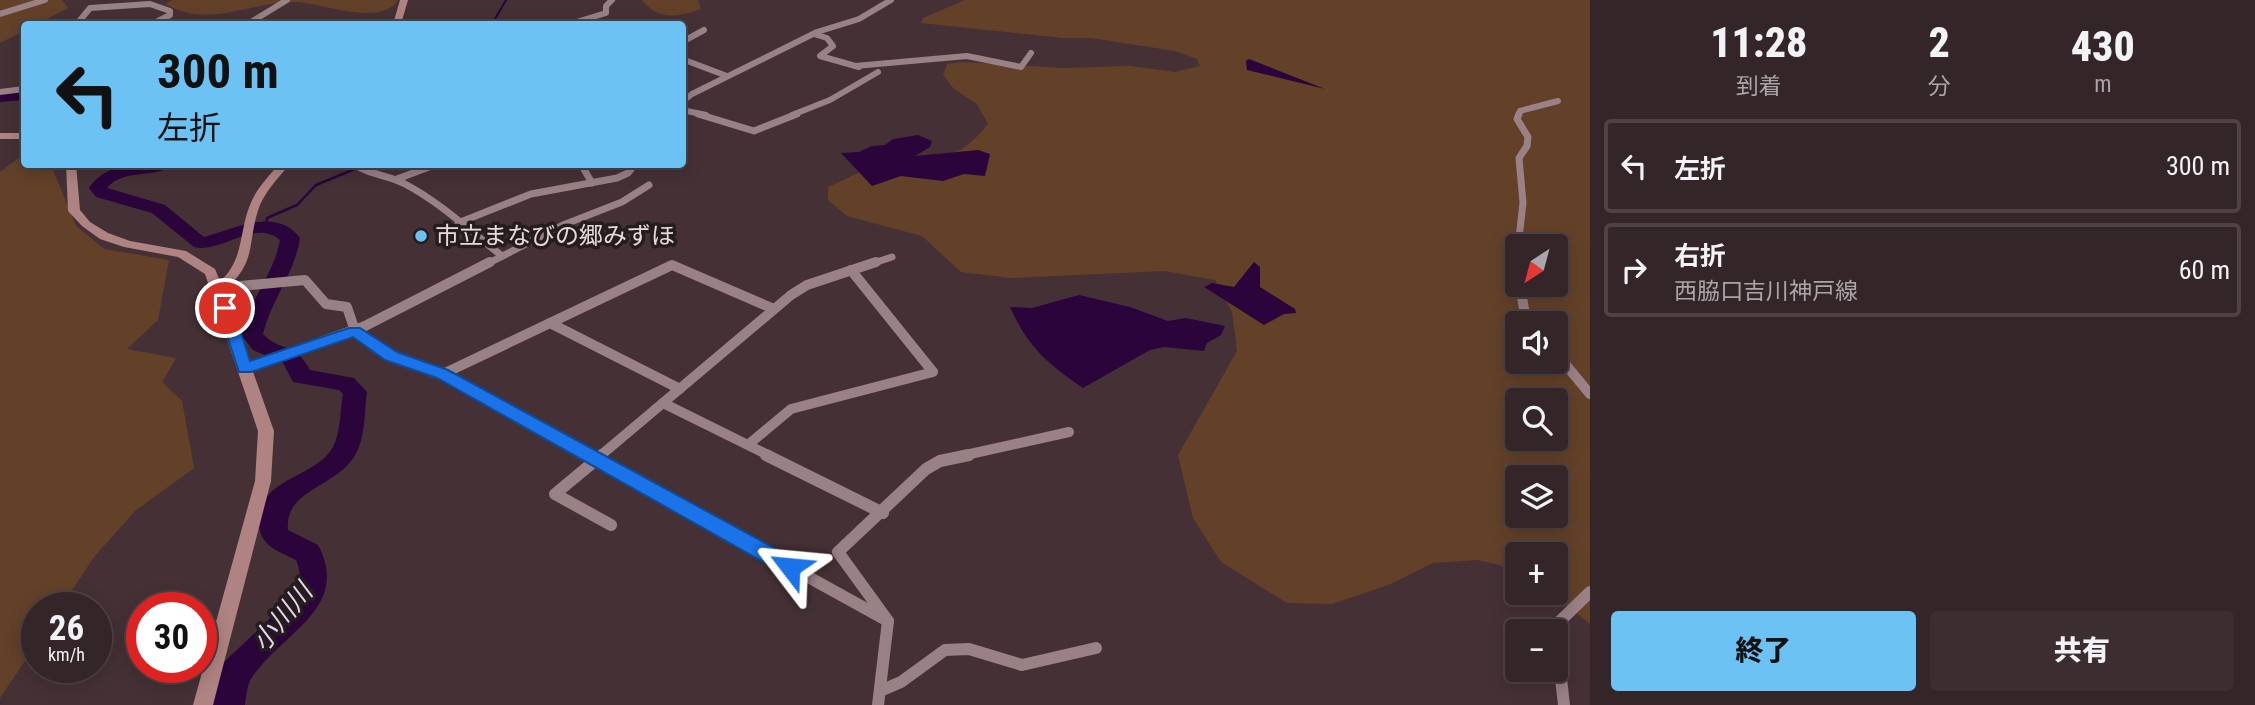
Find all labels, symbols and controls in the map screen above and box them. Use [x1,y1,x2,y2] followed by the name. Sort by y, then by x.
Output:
[1710,18,1807,67] text: 11:28
[1928,18,1950,67] text: 2
[2071,22,2135,71] text: 430
[157,43,279,100] text: 300 m
[42,49,133,140] icon: left
[2094,71,2111,98] text: m
[1736,73,1782,100] text: 到着
[1928,73,1951,100] text: 分
[157,109,221,147] text: 左折
[1615,147,1653,185] icon: left
[2166,151,2230,181] text: 300 m
[1674,154,1726,184] text: 左折
[435,222,675,250] place label: 市立まなびの郷みずほ
[413,228,429,244] marker: 市立まなびの郷みずほ
[1505,234,1568,298] north arrow
[1505,234,1568,682] map controls
[1674,241,1726,271] text: 右折
[1615,251,1653,289] icon: right
[2179,255,2230,285] text: 60 m
[195,278,255,338] pin
[1674,278,1858,305] text: 西脇口吉川神戸線
[206,289,244,327] icon: arrive
[1505,311,1568,374] button: sound
[1505,388,1568,451] button: search
[1505,465,1568,528] button: layers
[753,530,827,604] position arrow
[1505,542,1568,605] button: +
[246,575,320,657] water label: 小川川
[126,592,217,683] speed limit sign: 30
[49,608,84,649] text: 26
[1611,611,1916,691] button: 終了
[1930,611,2234,691] button: 共有
[1505,619,1568,682] button: −
[48,644,85,665] text: km/h

